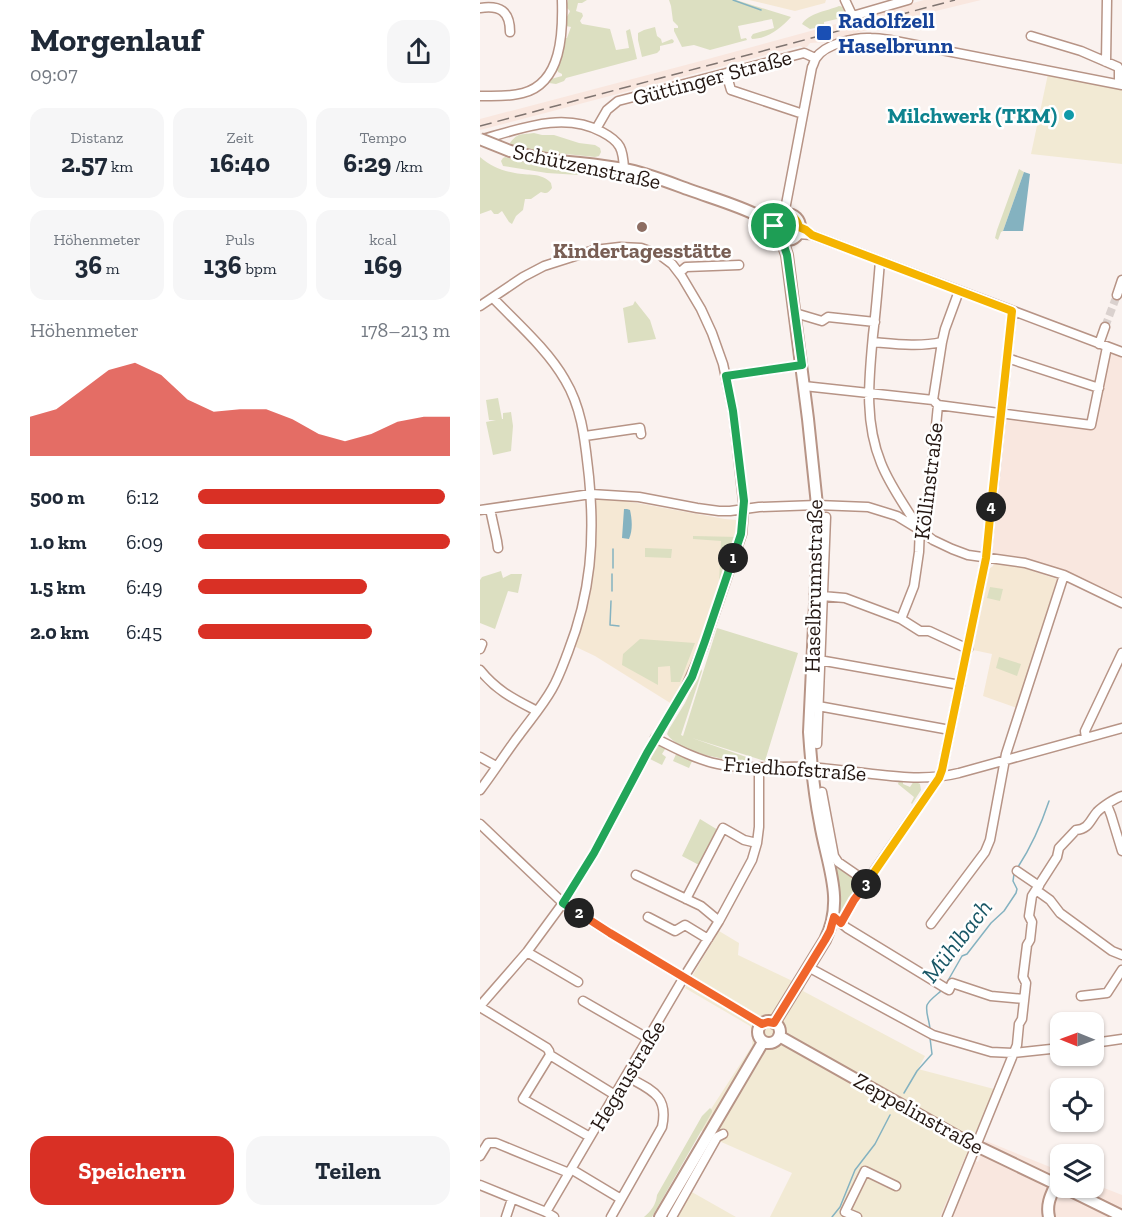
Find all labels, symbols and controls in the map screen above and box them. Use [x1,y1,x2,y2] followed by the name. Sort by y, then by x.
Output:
[838,7,953,59] place label: Radolfzell Haselbrunn
[30,20,202,59] text: Morgenlauf
[387,20,450,83] button: share
[815,24,833,42] marker: Radolfzell Haselbrunn
[630,43,795,112] street label: Güttinger Straße
[30,62,78,86] text: 09:07
[887,102,1057,129] place label: Milchwerk (TKM)
[1062,108,1076,122] marker: Milchwerk (TKM)
[70,128,124,147] text: Distanz
[226,128,254,147] text: Zeit
[359,128,407,147] text: Tempo
[511,138,663,195] street label: Schützenstraße
[61,147,107,179] text: 2.57
[210,147,270,179] text: 16:40
[343,147,392,179] text: 6:29
[107,157,133,176] text: km
[392,157,423,176] text: /km
[748,200,799,251] pin
[757,209,790,242] icon: arrive
[635,220,649,234] marker: Kindertagesstätte
[53,230,141,249] text: Höhenmeter
[225,230,255,249] text: Puls
[369,230,397,249] text: kcal
[553,237,732,264] place label: Kindertagesstätte
[74,249,102,281] text: 36
[203,249,242,281] text: 136
[364,249,402,281] text: 169
[102,259,120,278] text: m
[242,259,277,278] text: bpm
[30,318,139,342] text: Höhenmeter
[361,318,450,342] text: 178–213 m
[908,421,949,541] street label: Köllinstraße
[30,485,85,509] text: 500 m
[126,485,159,509] text: 6:12
[976,492,1006,522] pin: 4
[986,497,996,516] text: 4
[798,499,829,673] street label: Haselbrunnstraße
[30,530,86,554] text: 1.0 km
[126,530,163,554] text: 6:09
[718,543,748,573] pin: 1
[730,548,736,567] text: 1
[30,575,85,599] text: 1.5 km
[126,575,163,599] text: 6:49
[30,620,89,644] text: 2.0 km
[126,620,162,644] text: 6:45
[723,750,867,787] street label: Friedhofstraße
[851,869,881,899] pin: 3
[862,874,870,893] text: 3
[915,893,998,988] water label: Mühlbach
[564,898,594,928] pin: 2
[575,903,583,922] text: 2
[1050,1012,1104,1066] north arrow
[1050,1012,1104,1198] map controls
[584,1015,671,1135] street label: Hegaustraße
[849,1067,989,1160] street label: Zeppelinstraße
[1050,1078,1104,1132] button: locate
[30,1136,234,1205] button: Speichern
[246,1136,450,1205] button: Teilen
[1050,1144,1104,1198] button: layers

